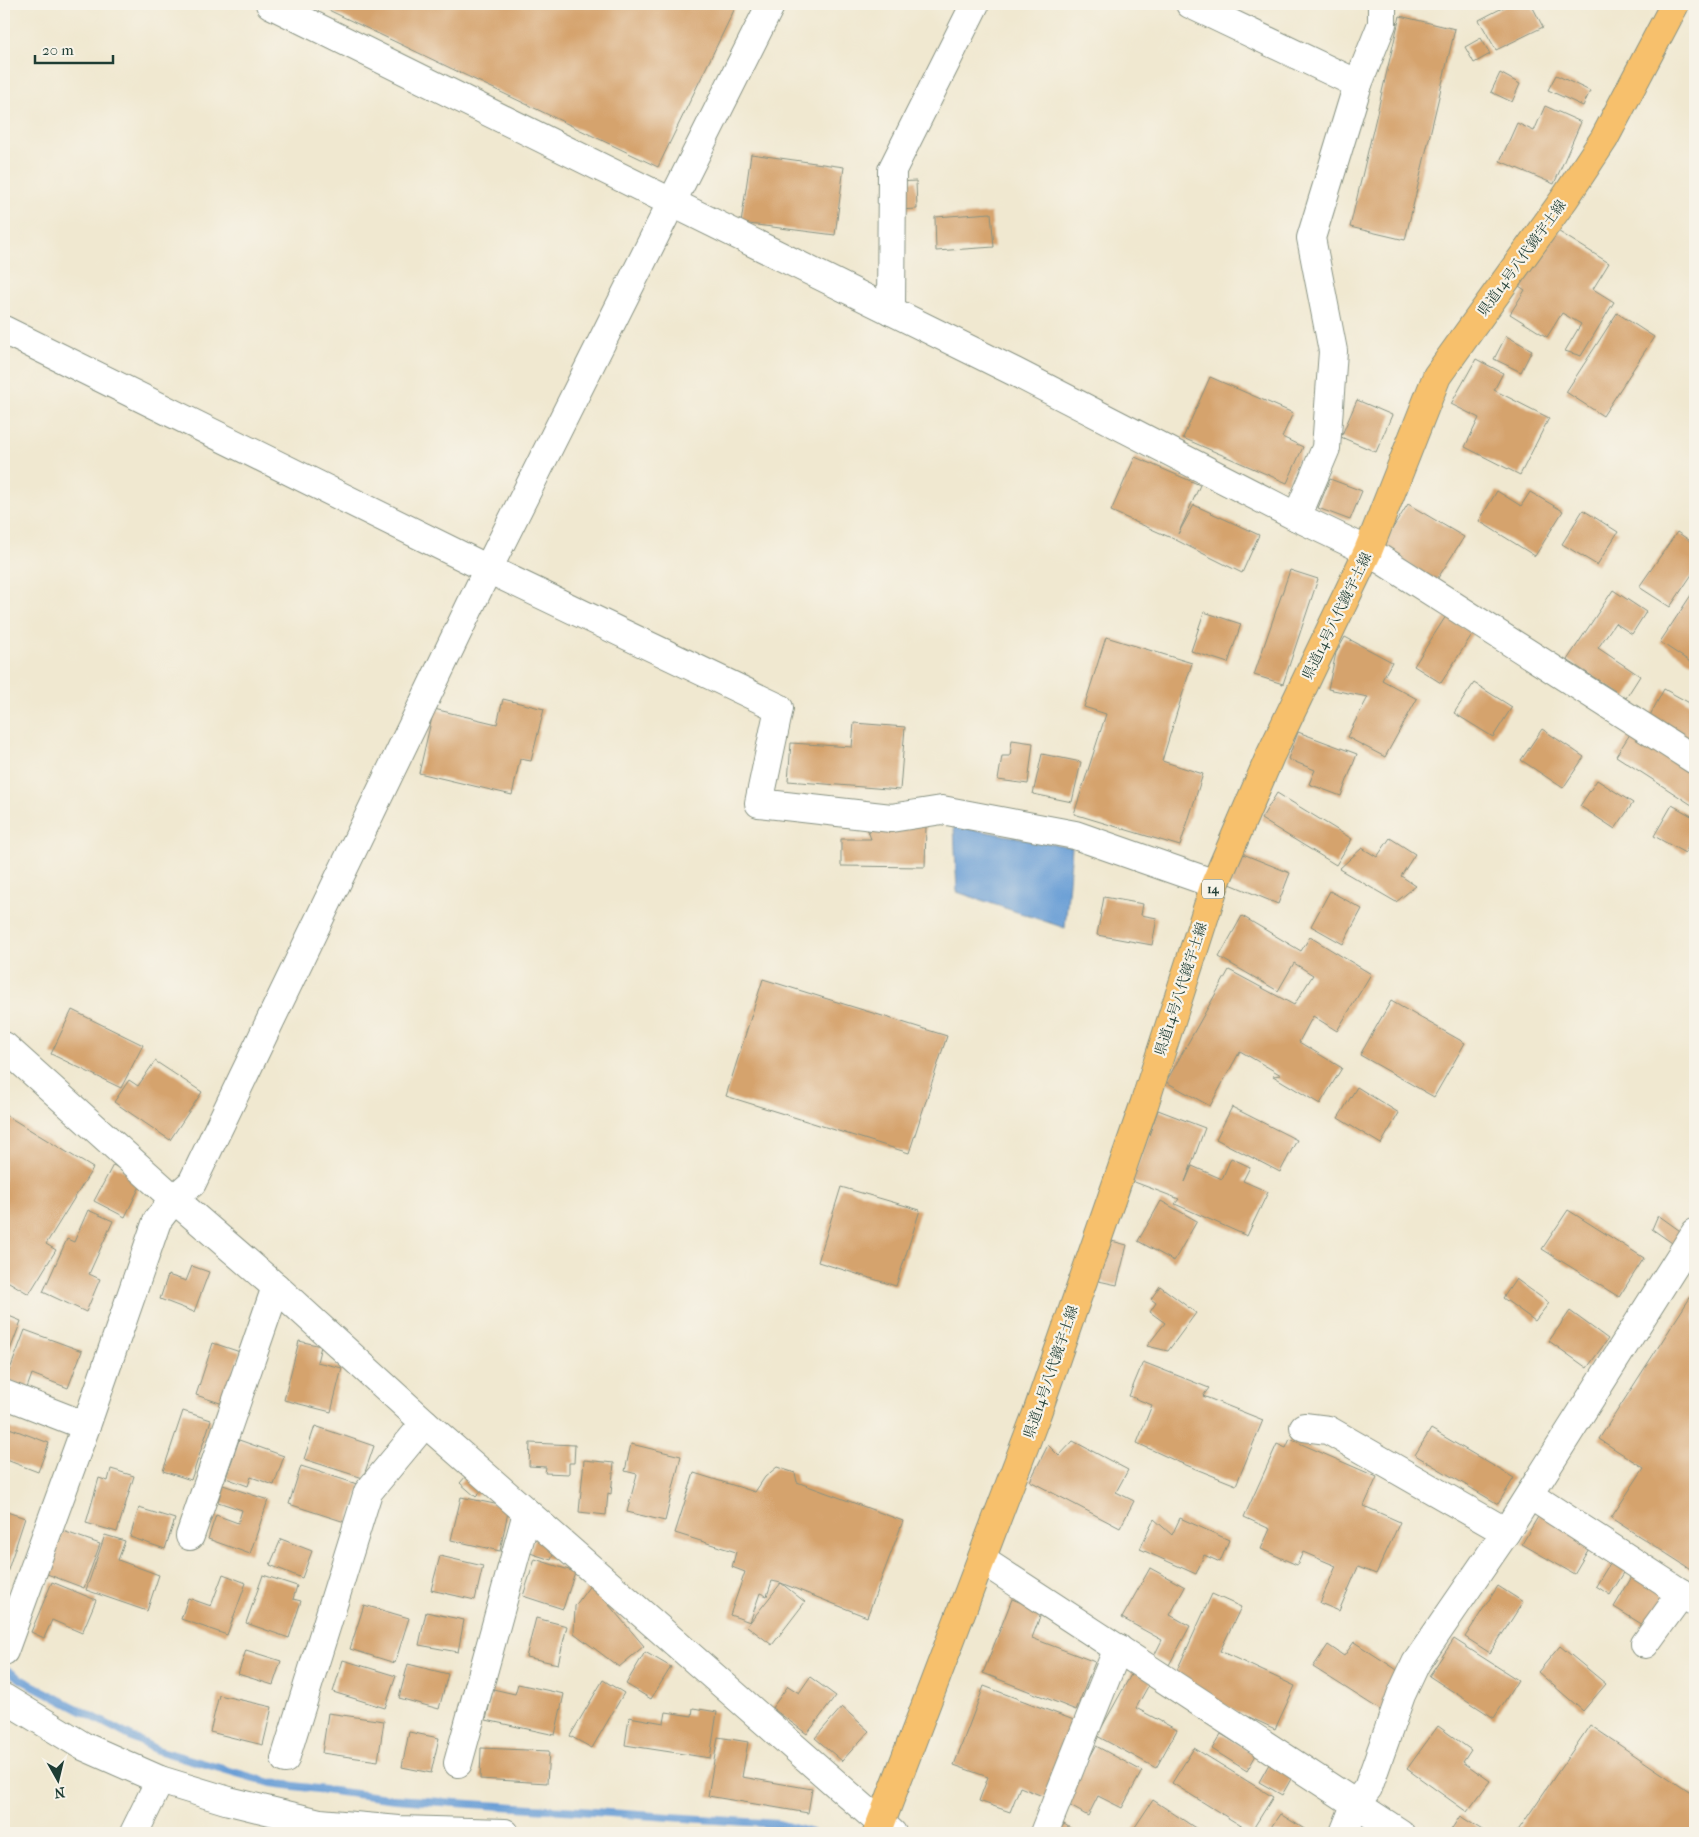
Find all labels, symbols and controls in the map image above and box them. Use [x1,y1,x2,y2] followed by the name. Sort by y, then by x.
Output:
[35,32,112,64] scale bar
[42,41,74,59] text: 20 m
[1474,197,1570,319] street label: 県道14号八代鏡宇土線
[1299,550,1375,682] street label: 県道14号八代鏡宇土線
[1202,880,1224,899] road number: 14
[1151,920,1211,1058] street label: 県道14号八代鏡宇土線
[1020,1303,1082,1441] street label: 県道14号八代鏡宇土線
[32,1754,82,1804] north arrow
[53,1783,66,1802] text: N

